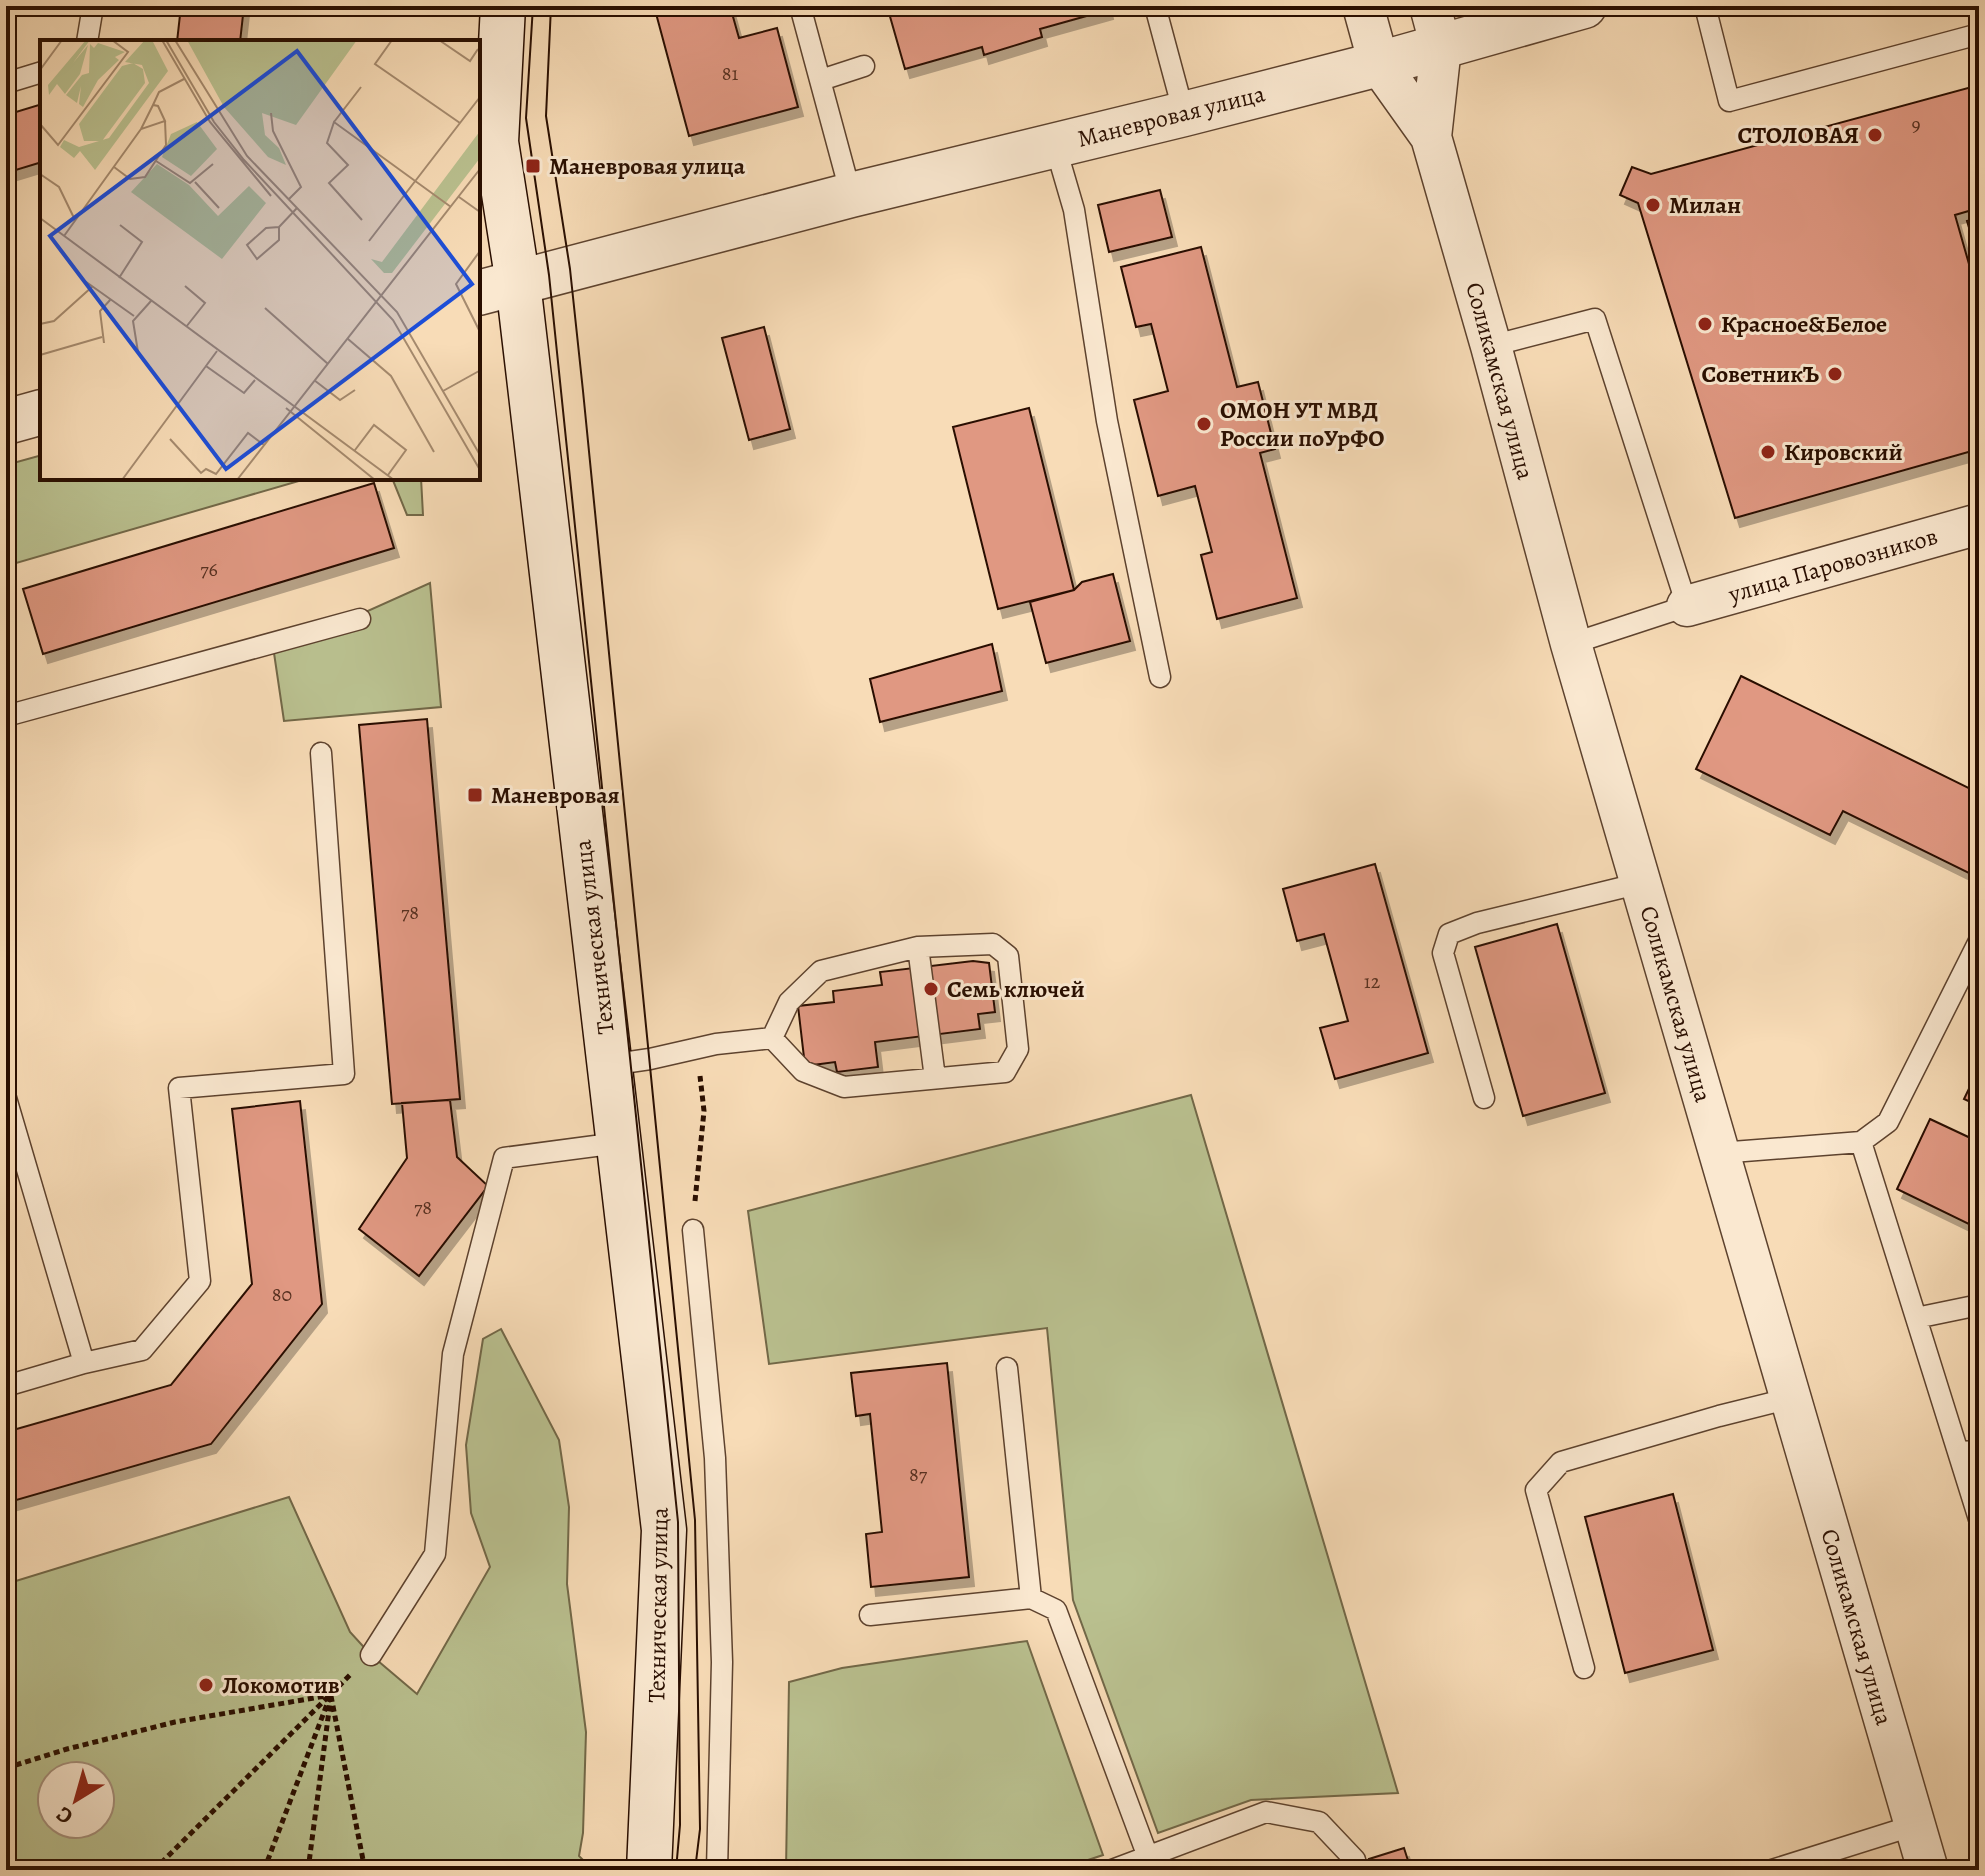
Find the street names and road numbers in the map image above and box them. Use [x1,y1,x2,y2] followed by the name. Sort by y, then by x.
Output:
[1074,77,1268,155] street label: Маневровая улица
[1458,279,1542,483] street label: Соликамская улица
[1724,520,1941,610] street label: улица Паровозников
[566,838,622,1036] street label: Техническая улица
[1633,902,1719,1106] street label: Соликамская улица
[640,1507,676,1703] street label: Техническая улица
[1814,1525,1900,1729] street label: Соликамская улица

